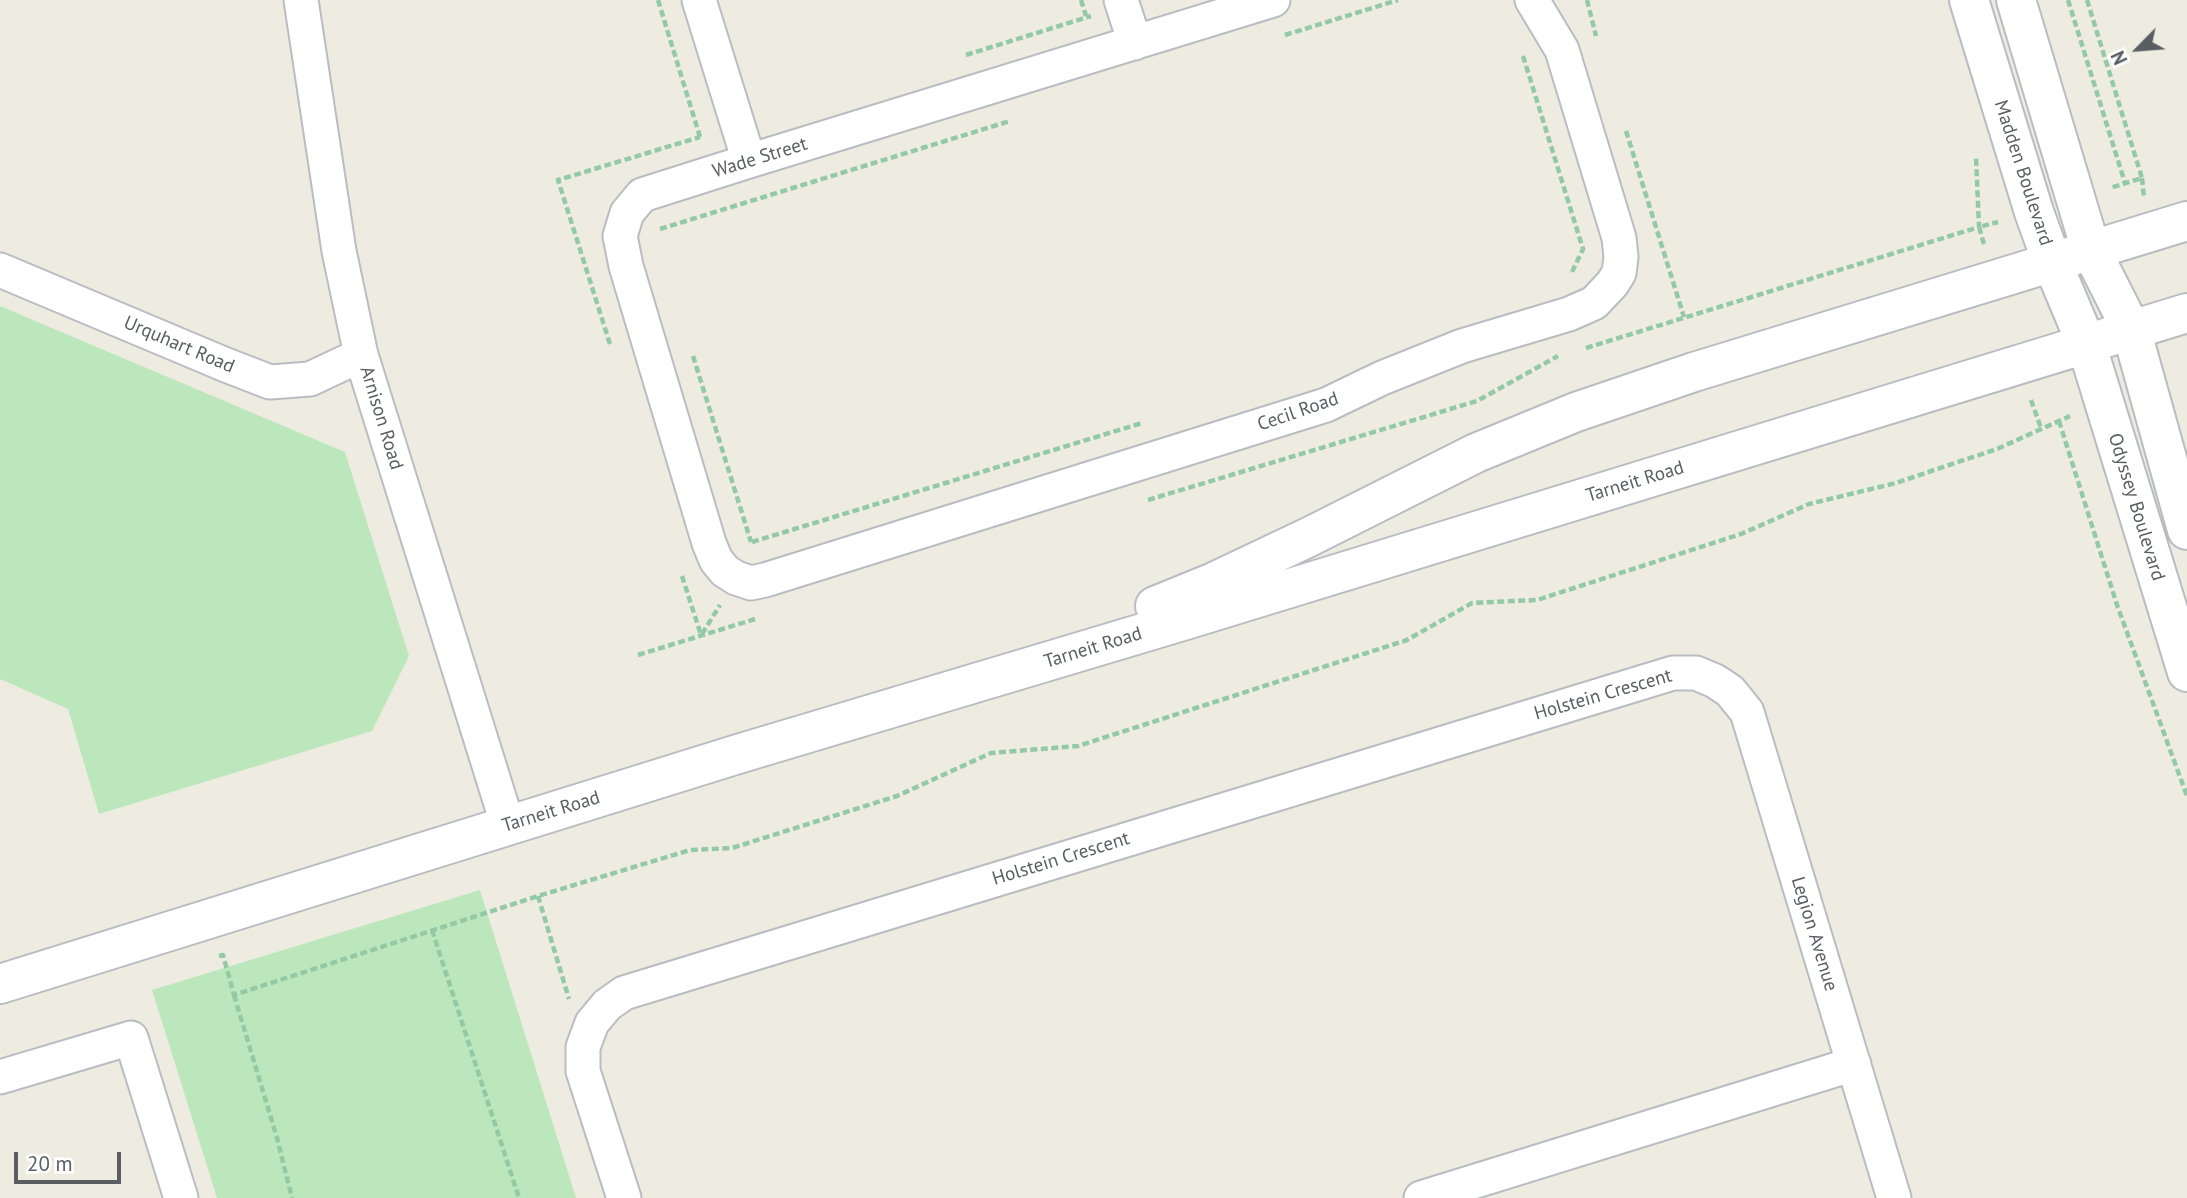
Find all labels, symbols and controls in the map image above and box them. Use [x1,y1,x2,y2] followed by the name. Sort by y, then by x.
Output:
[2103,14,2173,84] north arrow
[2105,47,2132,69] text: N
[1989,97,2057,249] street label: Madden Boulevard
[710,133,810,183] street label: Wade Street
[120,311,238,379] street label: Urquhart Road
[354,364,408,472] street label: Arnison Road
[1255,388,1341,436] street label: Cecil Road
[2103,431,2169,583] street label: Odyssey Boulevard
[1583,456,1687,508] street label: Tarneit Road
[1041,622,1145,674] street label: Tarneit Road
[1532,664,1674,726] street label: Holstein Crescent
[499,786,603,838] street label: Tarneit Road
[990,827,1132,891] street label: Holstein Crescent
[1786,874,1842,994] street label: Legion Avenue
[18,1138,124,1182] scale bar
[27,1150,73,1177] text: 20 m

